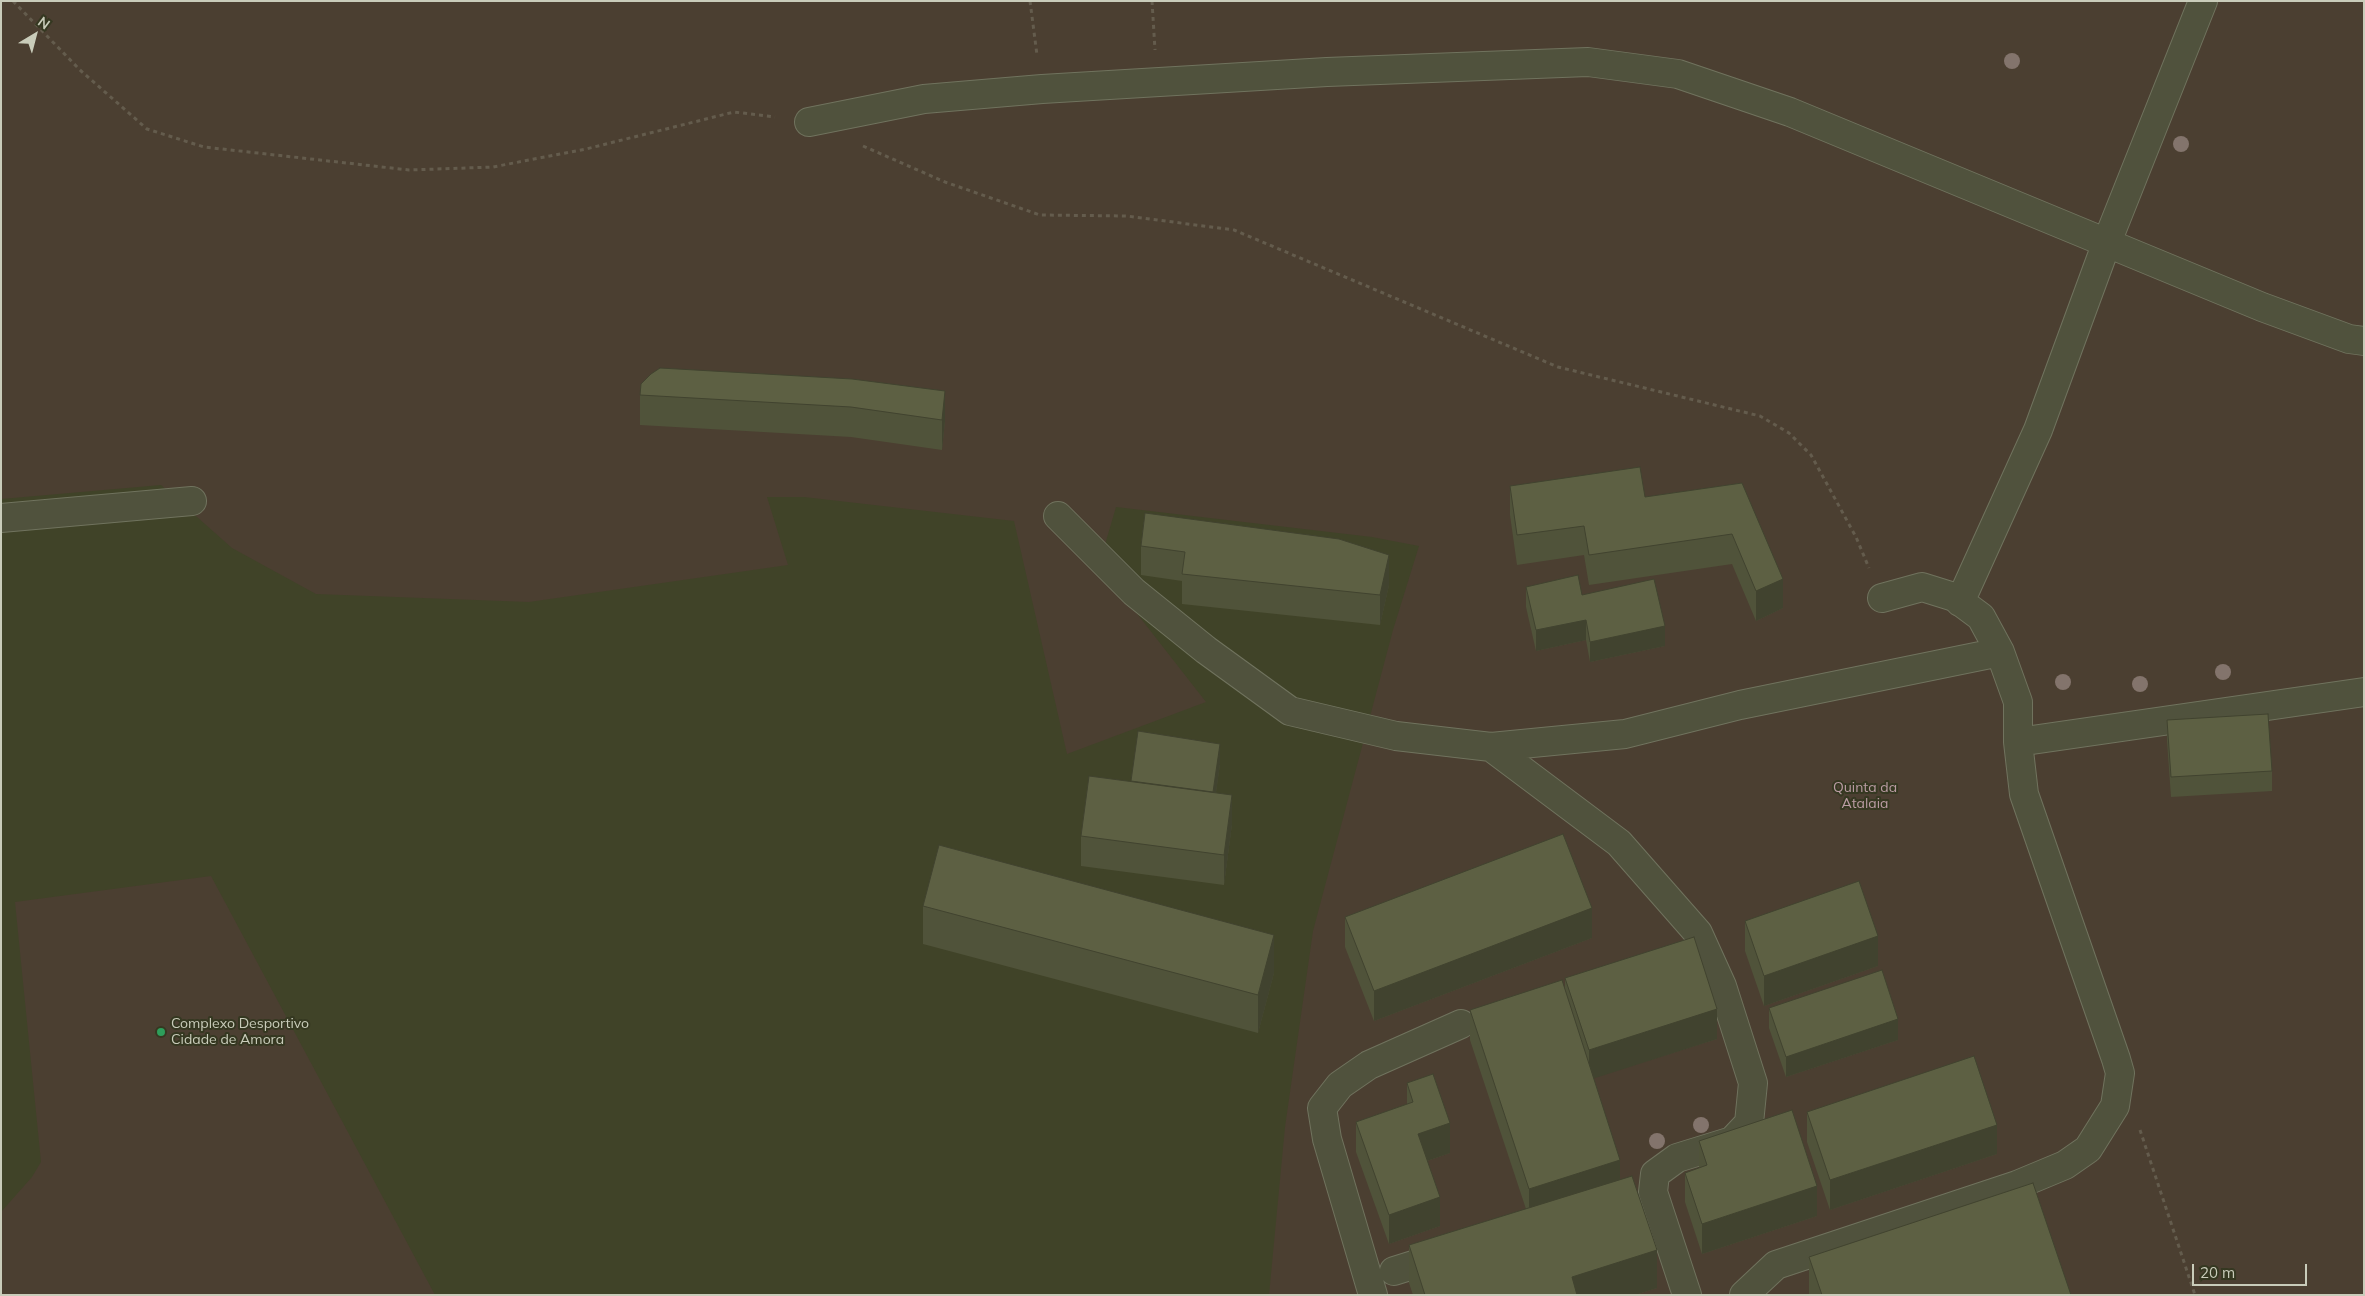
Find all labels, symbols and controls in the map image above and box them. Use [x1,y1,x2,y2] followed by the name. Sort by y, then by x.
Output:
[10,10,60,60] north arrow
[34,13,54,33] text: N
[1833,780,1897,812] park label: Quinta da Atalaia
[171,1016,309,1048] place label: Complexo Desportivo Cidade de Amora
[155,1026,167,1038] marker: Complexo Desportivo Cidade de Amora
[2195,1254,2310,1286] scale bar
[2200,1263,2235,1282] text: 20 m

